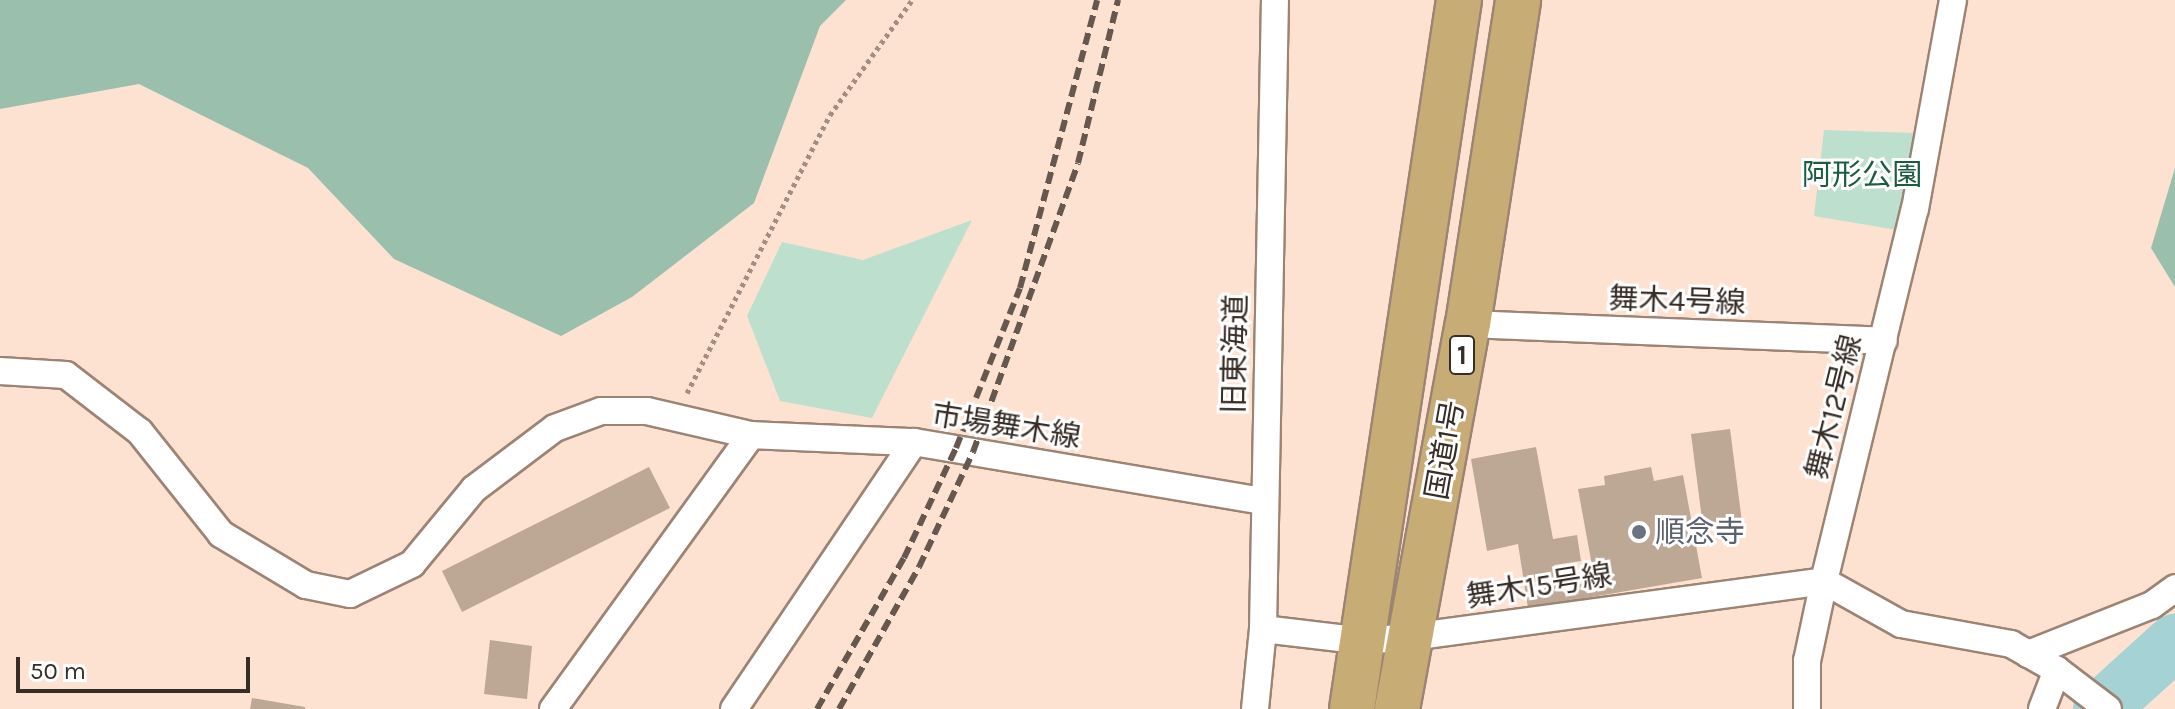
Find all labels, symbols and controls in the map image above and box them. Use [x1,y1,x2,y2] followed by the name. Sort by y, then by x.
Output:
[1802,157,1922,193] park label: 阿形公園
[1608,281,1746,321] street label: 舞木4号線
[1216,294,1254,414] street label: 旧東海道
[1448,331,1476,379] road number: 1
[1799,331,1869,483] street label: 舞木12号線
[929,396,1083,456] street label: 市場舞木線
[1419,398,1471,502] street label: 国道1号
[1655,514,1745,550] place label: 順念寺
[1630,523,1648,541] marker: 順念寺
[1464,557,1614,615] street label: 舞木15号線
[20,641,254,691] scale bar
[30,657,86,685] text: 50 m

